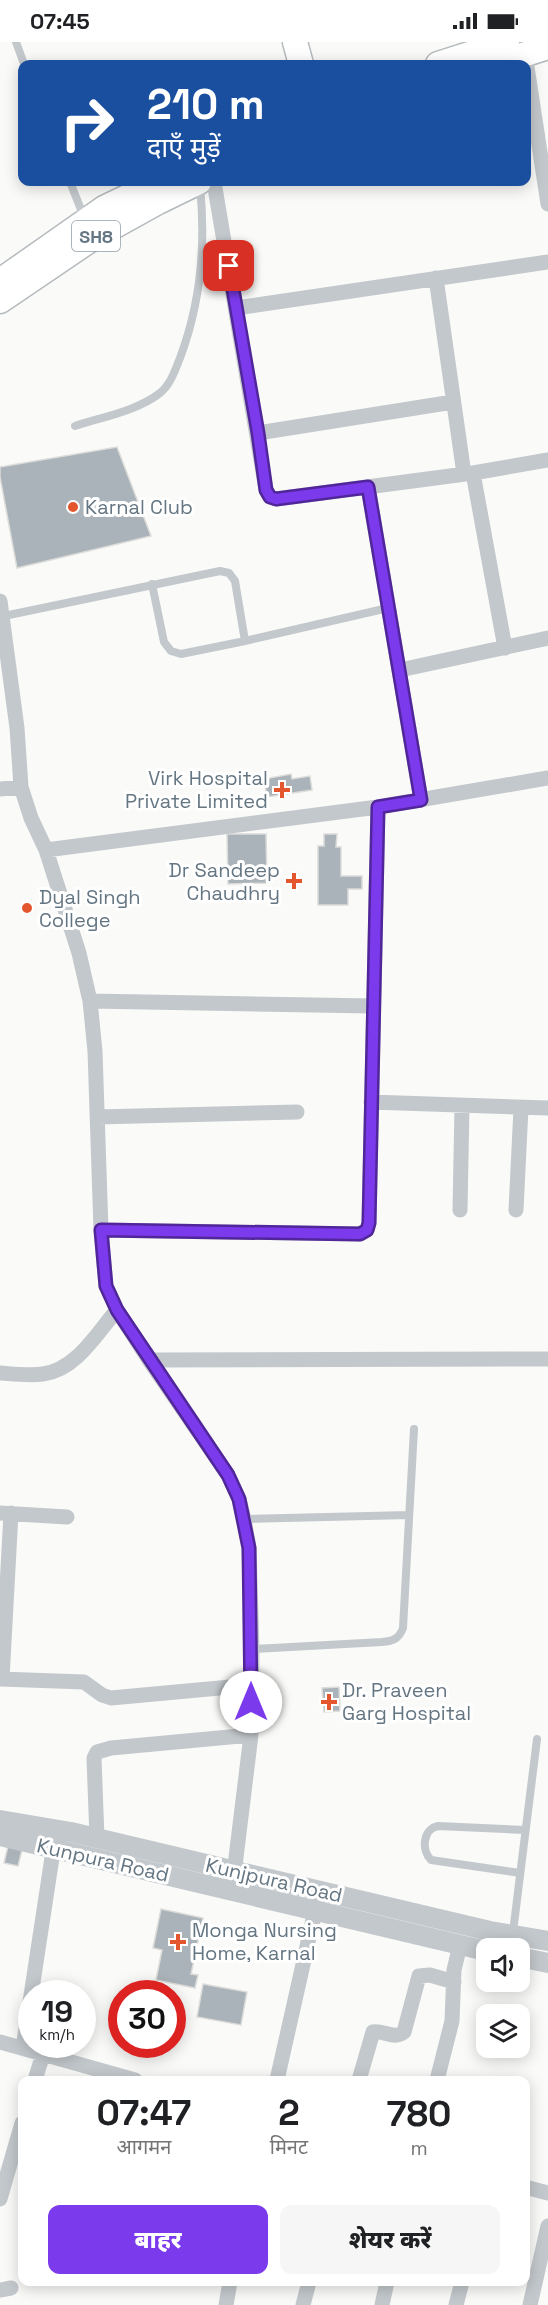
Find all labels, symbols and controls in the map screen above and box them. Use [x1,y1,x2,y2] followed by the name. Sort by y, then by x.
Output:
[30,7,90,35] text: 07:45
[147,78,265,131] text: 210 m
[48,84,126,162] icon: right
[147,130,221,165] text: दाएँ मुड़ें
[72,221,120,251] road number: SH8
[203,240,254,291] pin
[212,249,245,282] icon: arrive
[85,494,193,520] place label: Karnal Club
[66,500,80,514] marker: Karnal Club
[125,765,268,814] place label: Virk Hospital Private Limited
[273,781,291,799] marker: Virk Hospital Private Limited
[169,857,280,906] place label: Dr Sandeep Chaudhry
[285,872,303,890] marker: Dr Sandeep Chaudhry
[39,884,141,933] place label: Dyal Singh College
[20,901,34,915] marker: Dyal Singh College
[219,1670,283,1734] position arrow
[342,1677,471,1726] place label: Dr. Praveen Garg Hospital
[320,1693,338,1711] marker: Dr. Praveen Garg Hospital
[35,1832,171,1888] street label: Kunpura Road
[203,1852,345,1908] street label: Kunjpura Road
[192,1917,337,1966] place label: Monga Nursing Home, Karnal
[169,1933,187,1951] marker: Monga Nursing Home, Karnal
[476,1938,530,2058] map controls
[476,1938,530,1992] button: sound
[108,1980,186,2058] speed limit sign: 30
[41,1992,73,2031] text: 19
[476,2004,530,2058] button: layers
[39,2025,75,2044] text: km/h
[97,2090,191,2136] text: 07:47
[278,2090,300,2136] text: 2
[387,2091,451,2137] text: 780
[116,2134,171,2160] text: आगमन
[270,2134,308,2160] text: मिनट
[410,2135,428,2161] text: m
[48,2205,268,2274] button: बाहर
[280,2205,500,2274] button: शेयर करें

